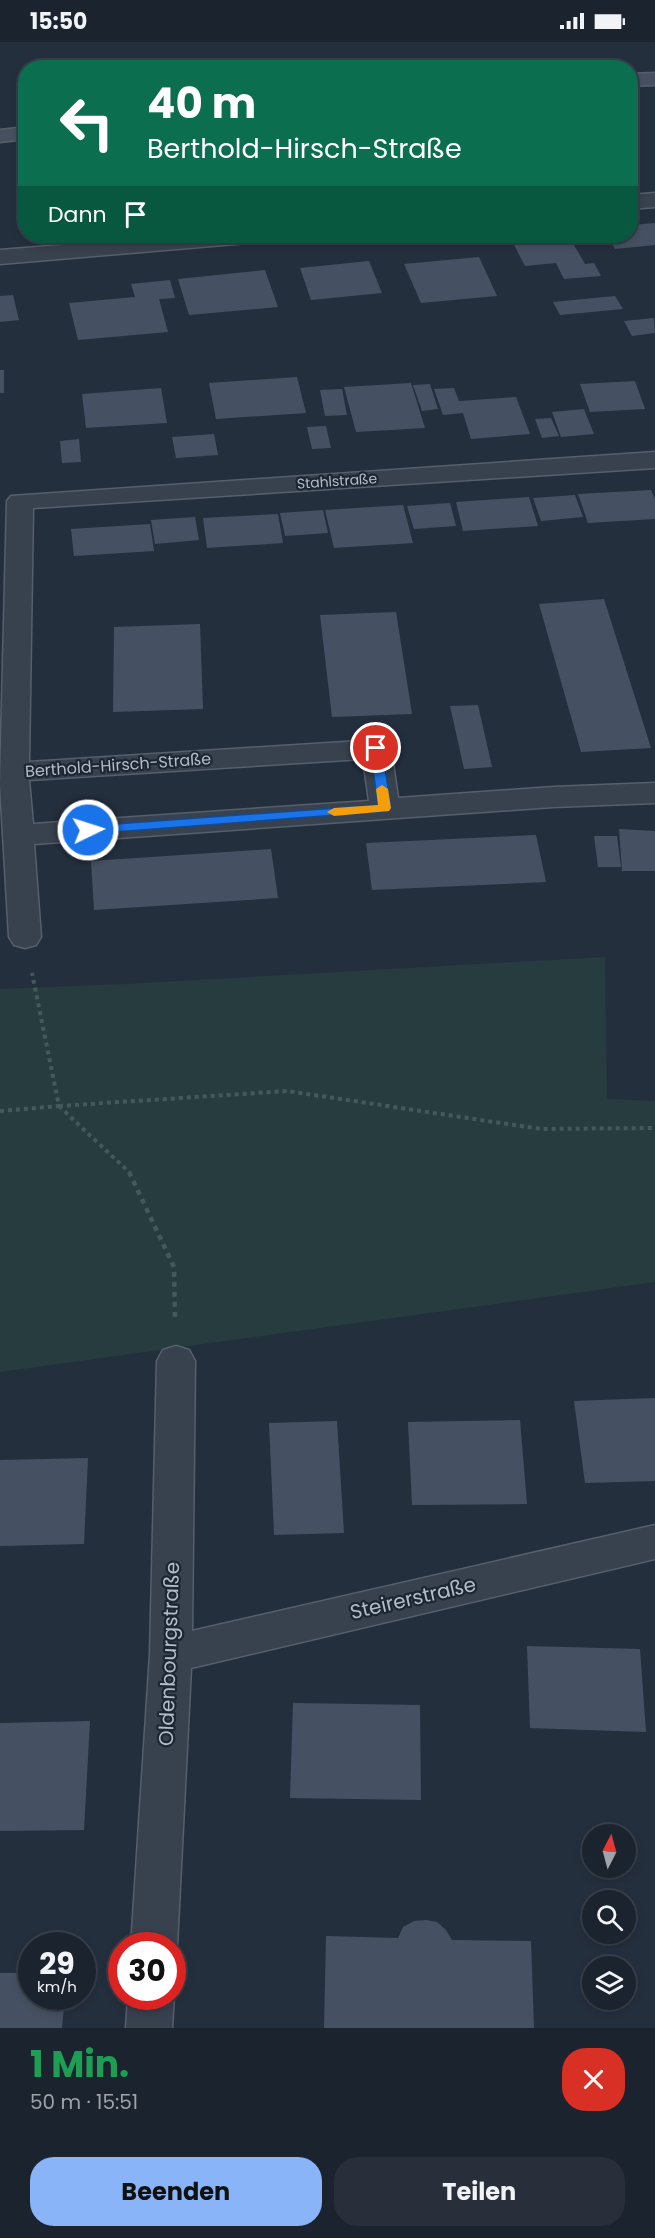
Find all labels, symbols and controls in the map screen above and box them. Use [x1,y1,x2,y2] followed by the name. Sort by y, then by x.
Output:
[30,6,87,37] text: 15:50
[147,74,256,133] text: 40 m
[48,84,126,162] icon: left
[147,130,462,167] text: Berthold-Hirsch-Straße
[119,198,152,231] icon: arrive
[48,199,107,230] text: Dann
[296,468,378,494] street label: Stahlstraße
[350,722,401,773] pin
[359,731,392,764] icon: arrive
[24,747,212,783] street label: Berthold-Hirsch-Straße
[56,798,120,862] position arrow
[152,1561,186,1747] street label: Oldenbourgstraße
[347,1570,479,1626] street label: Steirerstraße
[582,1824,636,1878] north arrow
[582,1824,636,2010] map controls
[582,1890,636,1944] button: search
[108,1932,186,2010] speed limit sign: 30
[39,1942,75,1985] text: 29
[582,1956,636,2010] button: layers
[37,1976,77,1997] text: km/h
[30,2039,129,2090] text: 1 Min.
[562,2048,625,2111] button: close
[30,2088,138,2116] text: 50 m · 15:51
[30,2157,322,2226] button: Beenden
[334,2157,625,2226] button: Teilen

